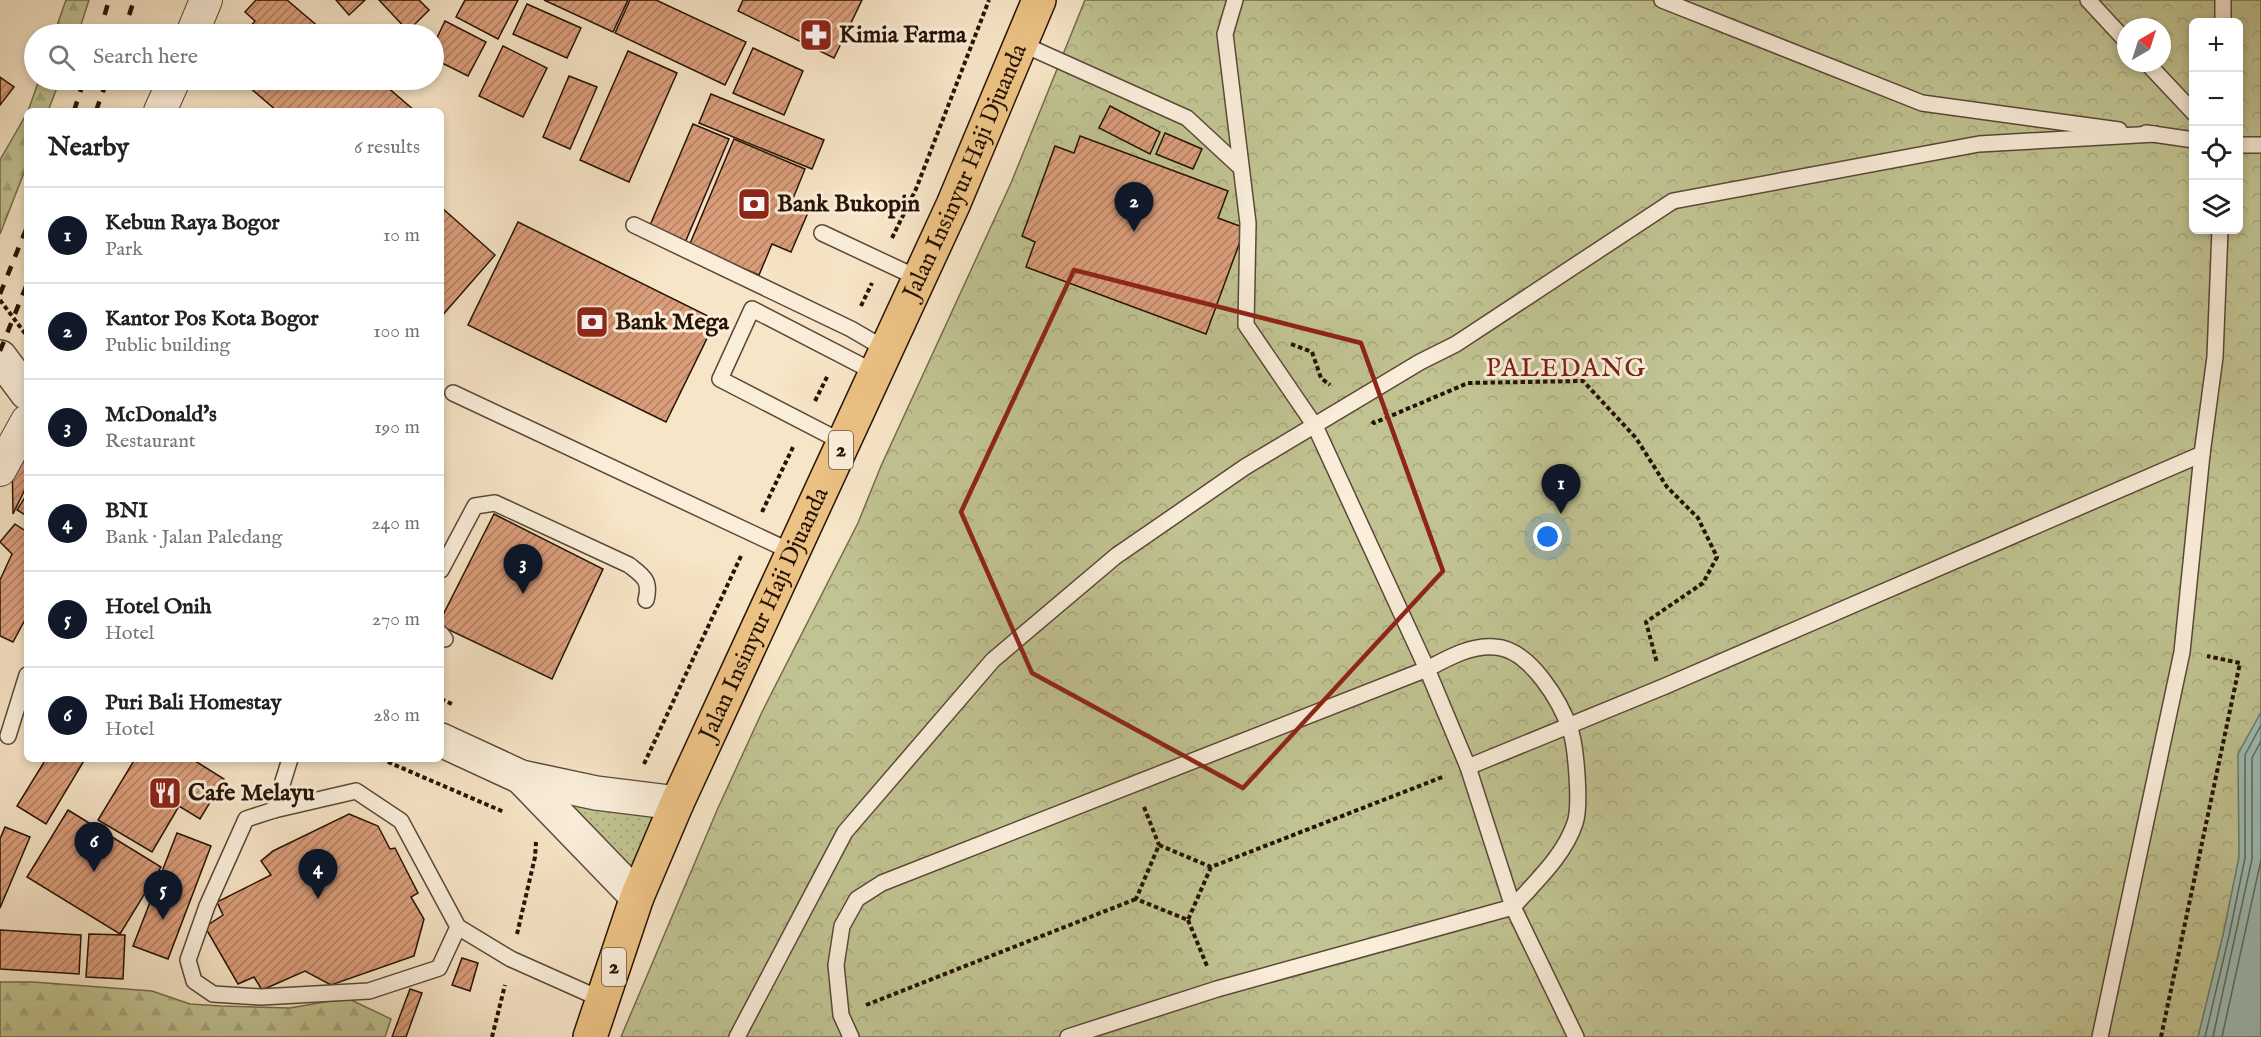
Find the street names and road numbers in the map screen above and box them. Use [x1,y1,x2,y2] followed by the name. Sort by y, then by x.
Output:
[895,39,1035,307] street label: Jalan Insinyur Haji Djuanda
[829,431,853,469] road number: 2
[691,482,836,748] street label: Jalan Insinyur Haji Djuanda
[602,948,626,986] road number: 2

